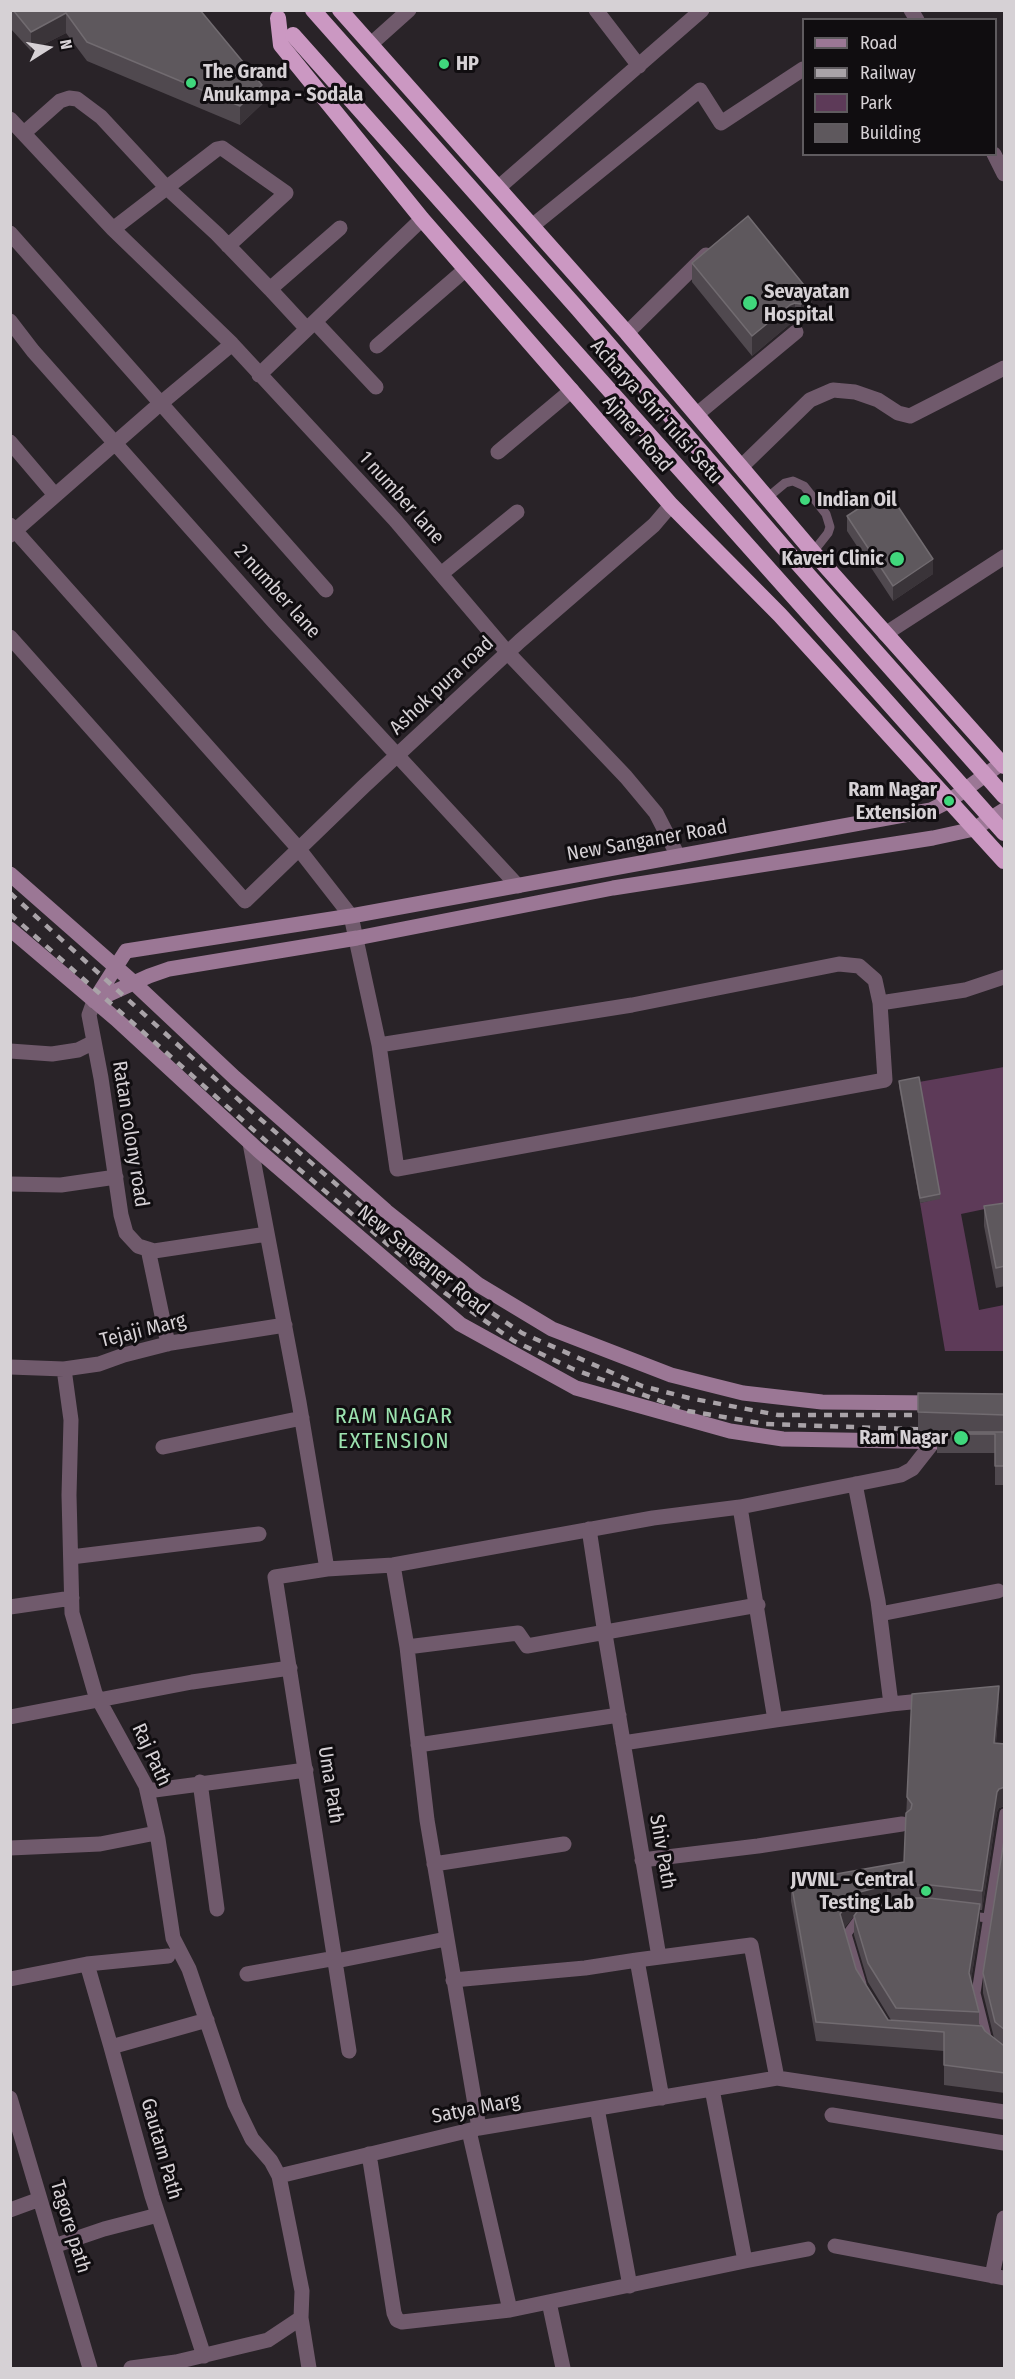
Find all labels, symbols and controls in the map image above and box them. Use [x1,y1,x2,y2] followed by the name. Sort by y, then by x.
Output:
[18,18,78,78] north arrow
[802,18,997,156] legend
[860,32,897,54] text: Road
[56,38,76,51] text: N
[456,52,479,76] place label: HP
[437,57,451,71] marker: HP
[203,60,363,107] place label: The Grand Anukampa - Sodala
[860,62,916,84] text: Railway
[184,76,198,90] marker: The Grand Anukampa - Sodala
[860,92,892,114] text: Park
[860,122,921,144] text: Building
[764,280,849,327] place label: Sevayatan Hospital
[741,294,759,312] marker: Sevayatan Hospital
[585,335,727,489] street label: Acharya Shri Tulsi Setu
[597,391,677,477] street label: Ajmer Road
[353,447,449,549] street label: 1 number lane
[817,488,897,512] place label: Indian Oil
[798,493,812,507] marker: Indian Oil
[229,540,325,644] street label: 2 number lane
[782,547,884,571] place label: Kaveri Clinic
[888,550,906,568] marker: Kaveri Clinic
[385,632,499,740] street label: Ashok pura road
[848,778,937,825] place label: Ram Nagar Extension
[942,794,956,808] marker: Ram Nagar Extension
[565,815,729,867] street label: New Sanganer Road
[107,1059,153,1209] street label: Ratan colony road
[352,1201,494,1321] street label: New Sanganer Road
[98,1309,188,1353] street label: Tejaji Marg
[335,1404,453,1456] district label: RAM NAGAR EXTENSION
[859,1426,948,1450] place label: Ram Nagar
[952,1429,970,1447] marker: Ram Nagar
[126,1720,176,1790] street label: Raj Path
[312,1745,348,1825] street label: Uma Path
[644,1813,680,1891] street label: Shiv Path
[790,1868,914,1915] place label: JVVNL - Central Testing Lab
[919,1884,933,1898] marker: JVVNL - Central Testing Lab
[430,2089,522,2129] street label: Satya Marg
[135,2096,187,2202] street label: Gautam Path
[45,2178,95,2276] street label: Tagore path

